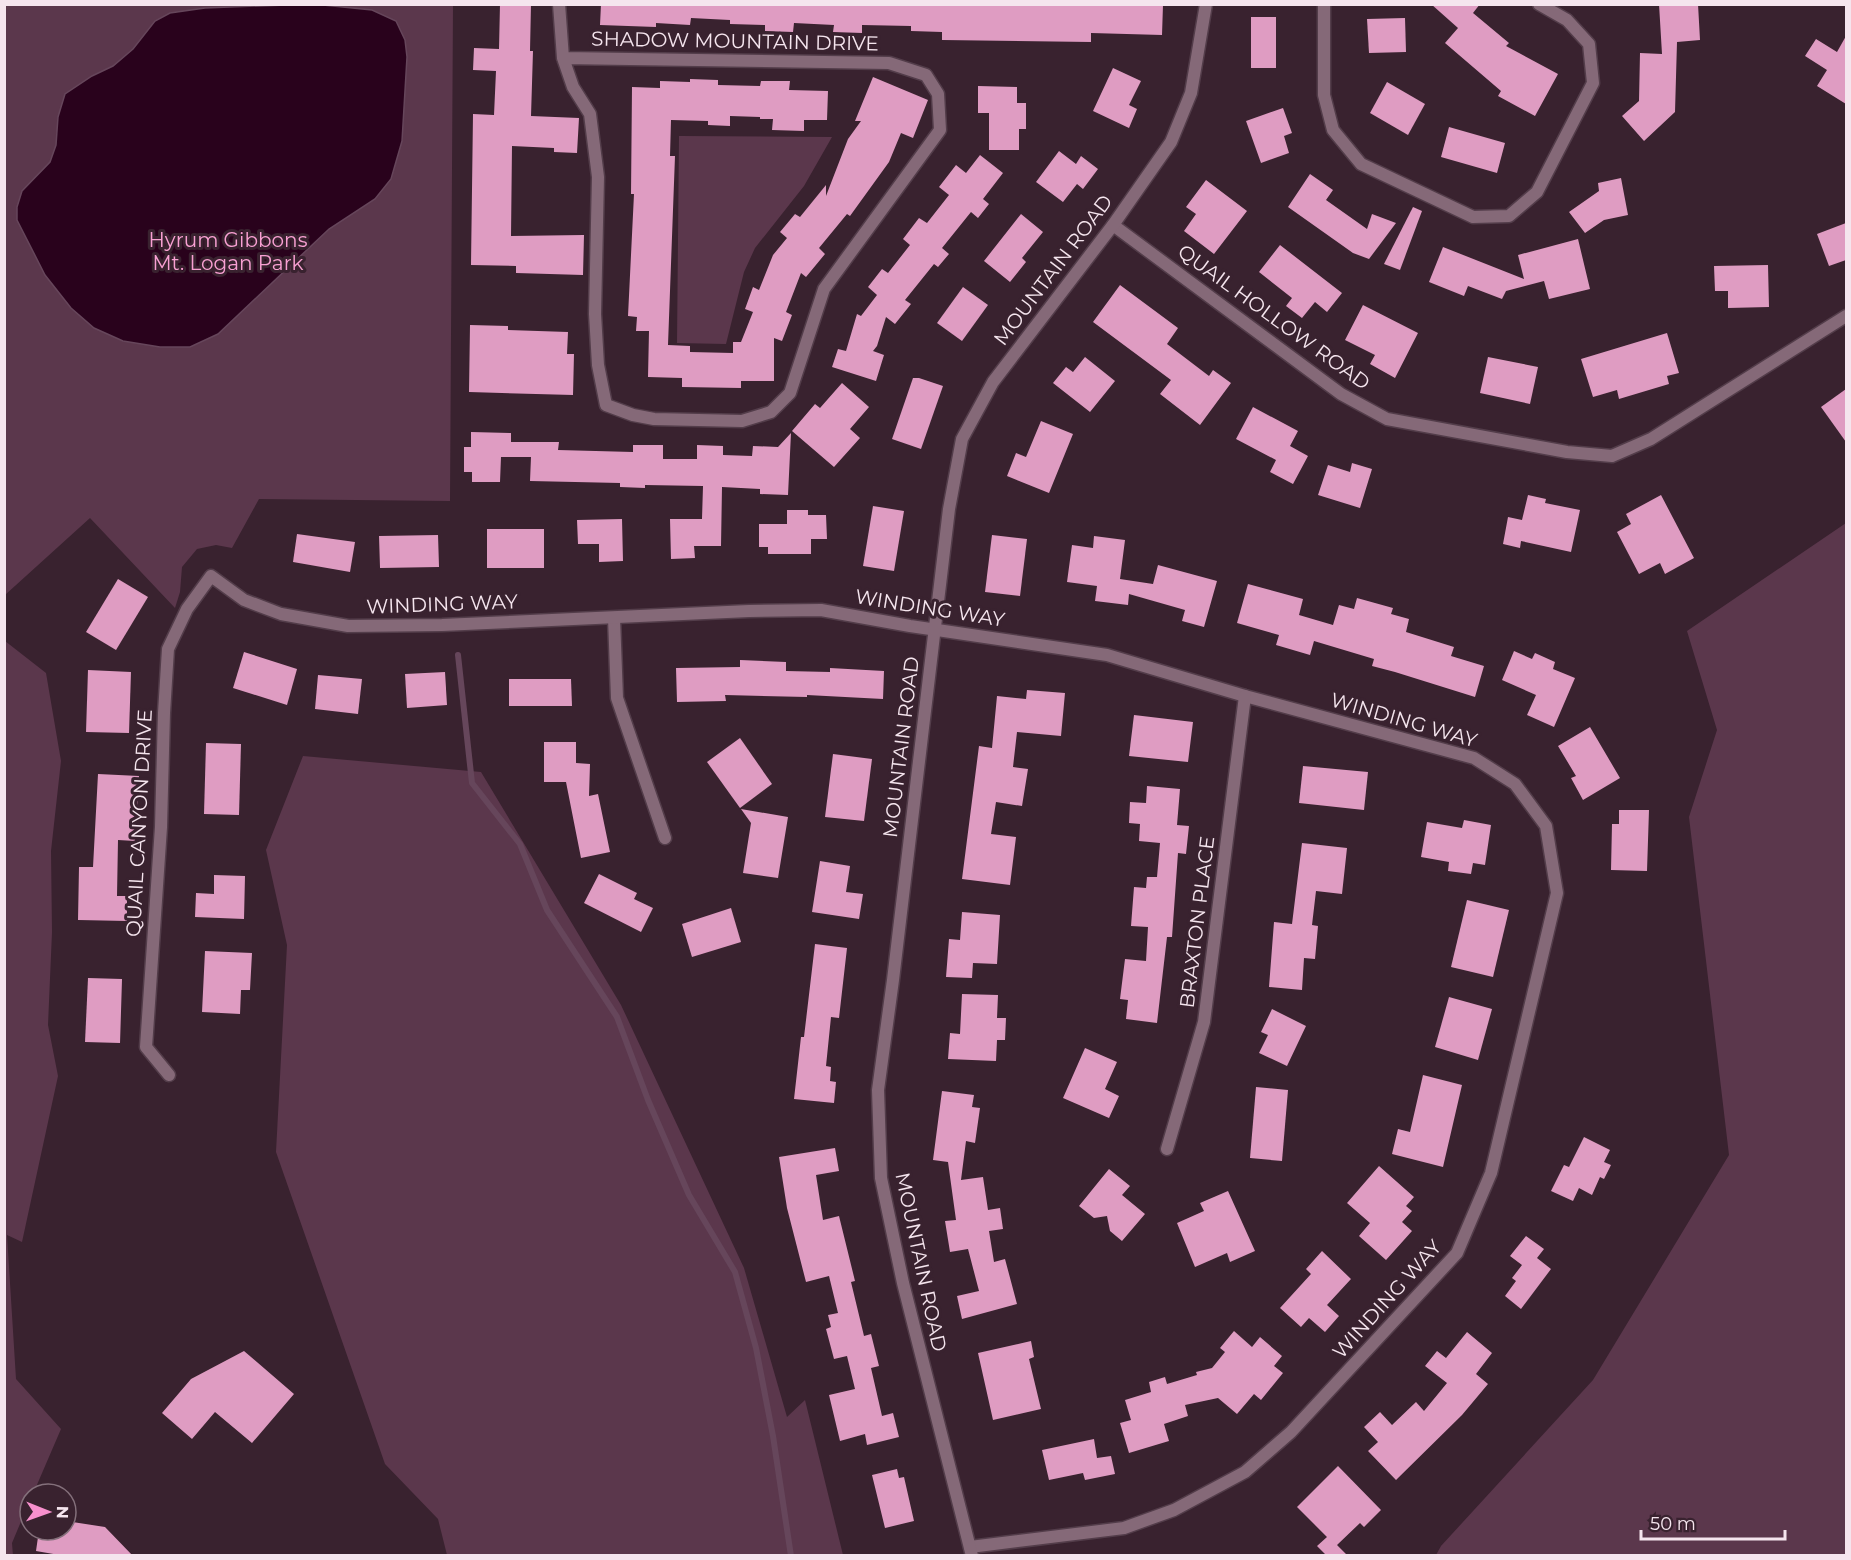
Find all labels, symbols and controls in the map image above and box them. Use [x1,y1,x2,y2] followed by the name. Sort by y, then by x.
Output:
[591,26,879,56] street label: SHADOW MOUNTAIN DRIVE
[988,190,1118,350] street label: MOUNTAIN ROAD
[149,228,308,275] park label: Hyrum Gibbons Mt. Logan Park
[1173,239,1375,395] street label: QUAIL HOLLOW ROAD
[853,584,1007,632] street label: WINDING WAY
[366,589,518,619] street label: WINDING WAY
[878,655,924,839] street label: MOUNTAIN ROAD
[1328,688,1480,752] street label: WINDING WAY
[121,709,157,937] street label: QUAIL CANYON DRIVE
[1175,835,1219,1009] street label: BRAXTON PLACE
[890,1170,952,1354] street label: MOUNTAIN ROAD
[1327,1235,1447,1363] street label: WINDING WAY
[18,1482,78,1542] north arrow
[1641,1503,1785,1541] scale bar
[53,1506,72,1519] text: N
[1650,1513,1696,1535] text: 50 m

